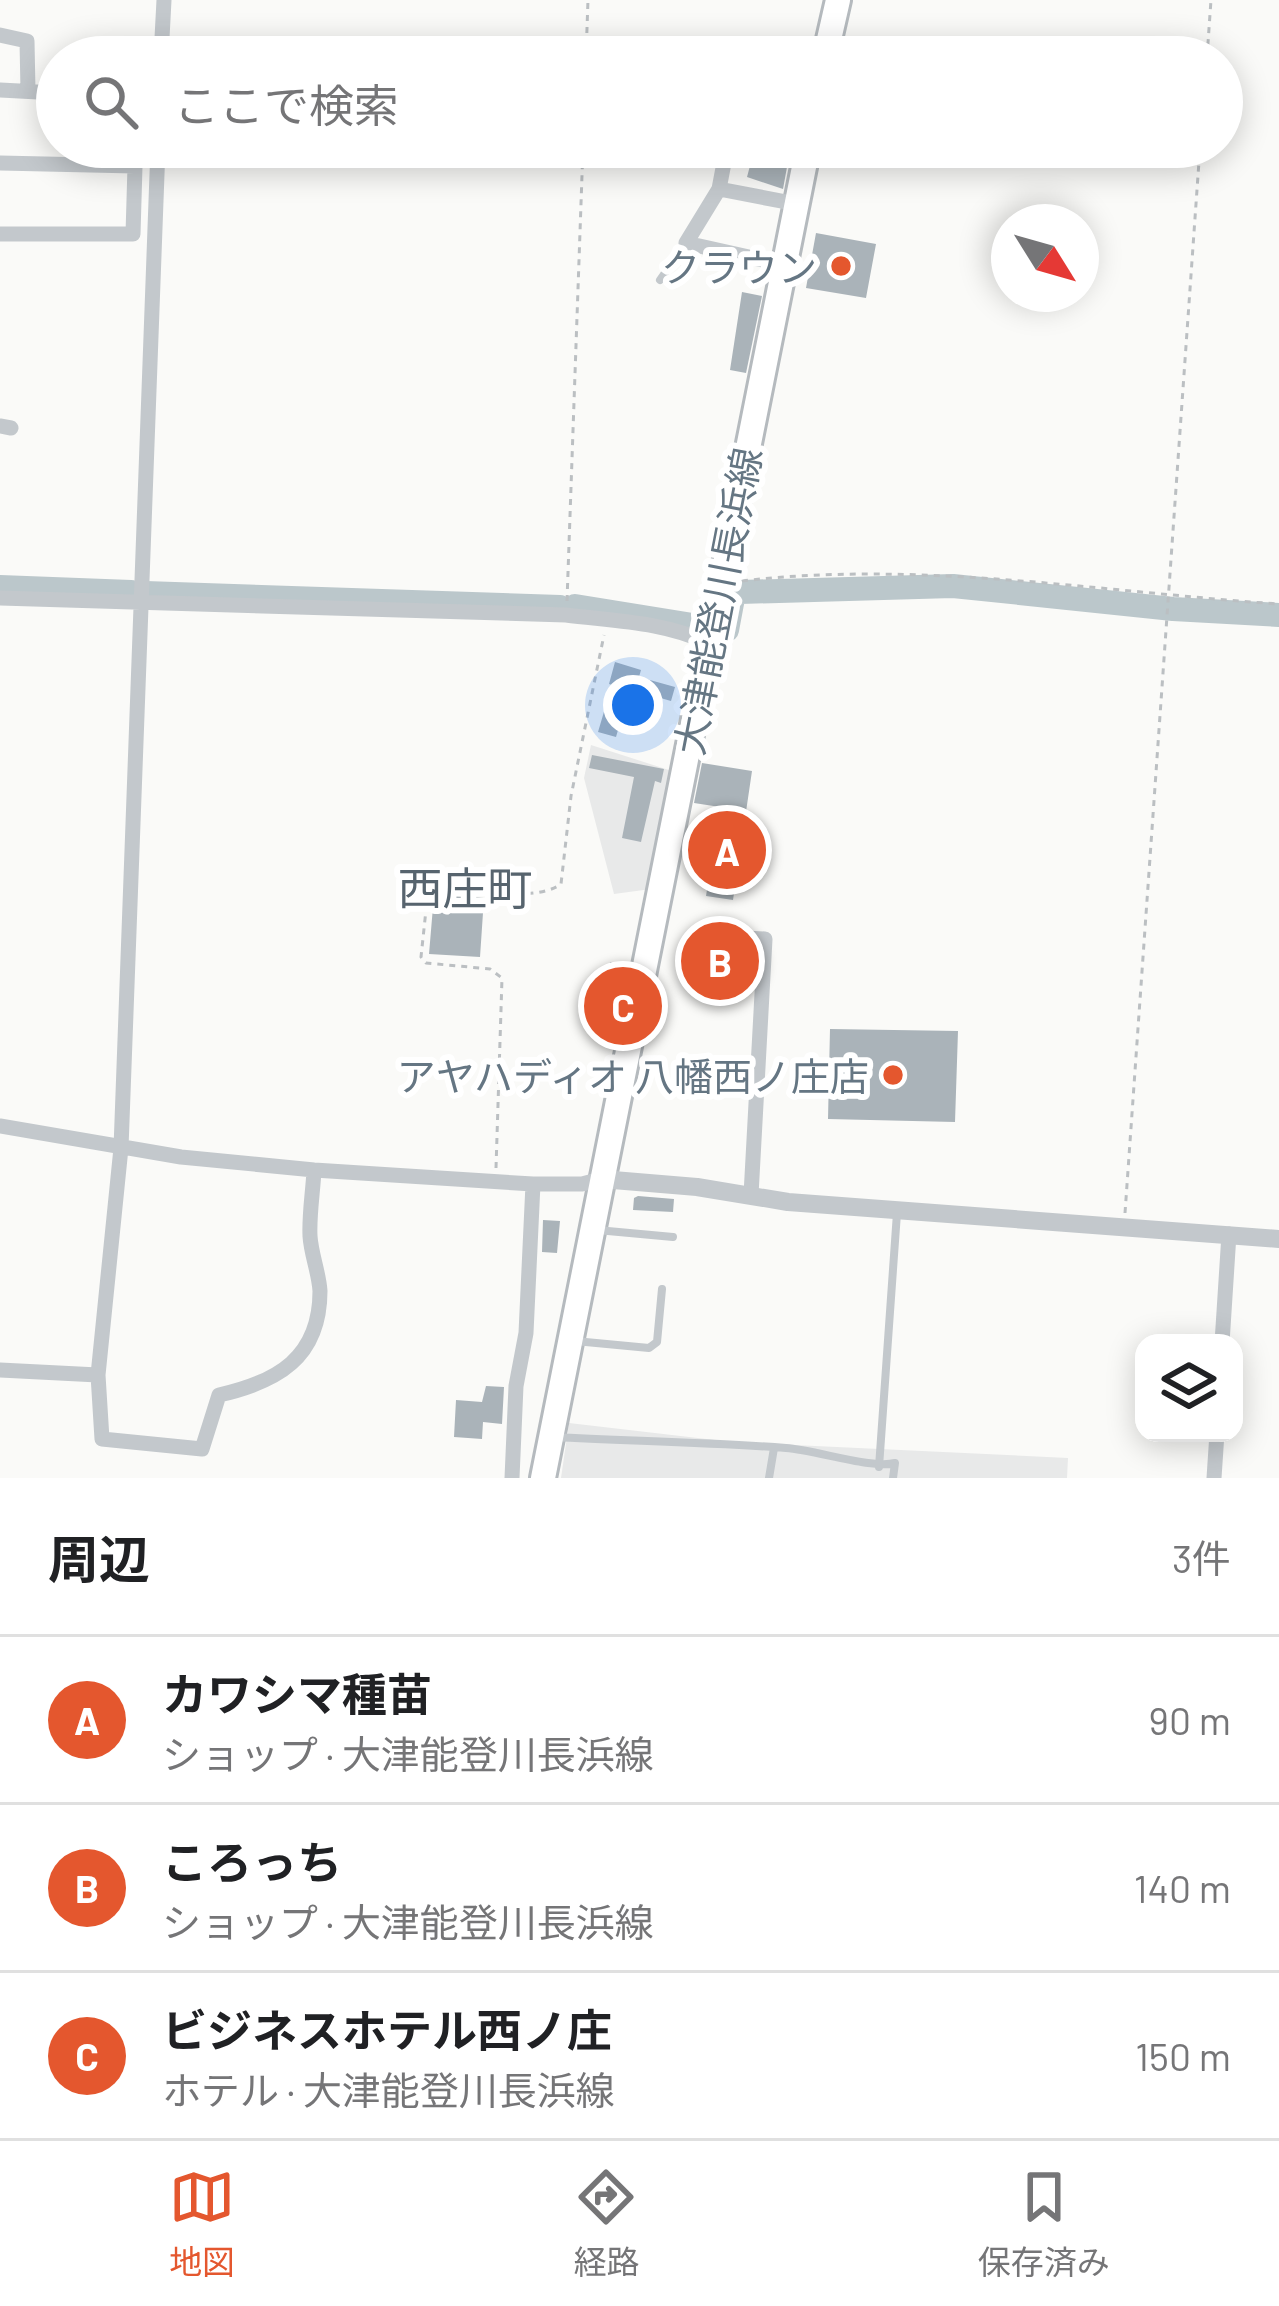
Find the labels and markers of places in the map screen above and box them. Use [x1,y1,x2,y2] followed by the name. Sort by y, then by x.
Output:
[661,243,817,290] place label: クラウン
[828,253,854,279] marker: クラウン
[688,805,766,895] pin: A
[681,916,759,1006] pin: B
[584,961,662,1051] pin: C
[397,1052,869,1099] place label: アヤハディオ 八幡西ノ庄店
[880,1062,906,1088] marker: アヤハディオ 八幡西ノ庄店

